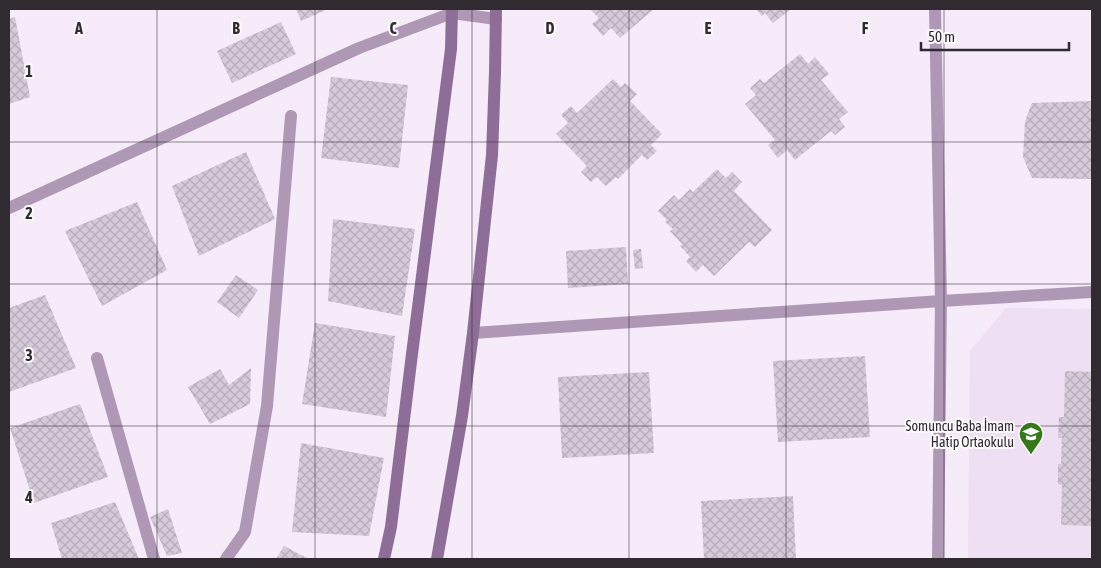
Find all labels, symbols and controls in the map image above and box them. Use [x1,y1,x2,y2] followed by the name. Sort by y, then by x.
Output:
[74,19,83,37] text: A
[232,19,240,37] text: B
[389,19,397,37] text: C
[546,19,555,37] text: D
[705,19,712,37] text: E
[862,19,869,37] text: F
[921,20,1068,52] scale bar
[928,28,955,45] text: 50 m
[25,62,33,80] text: 1
[25,204,33,222] text: 2
[25,346,33,364] text: 3
[906,418,1014,450] place label: Somuncu Baba İmam Hatip Ortaokulu
[1018,421,1044,455] school or university icon: Somuncu Baba İmam Hatip Ortaokulu
[24,488,33,506] text: 4

